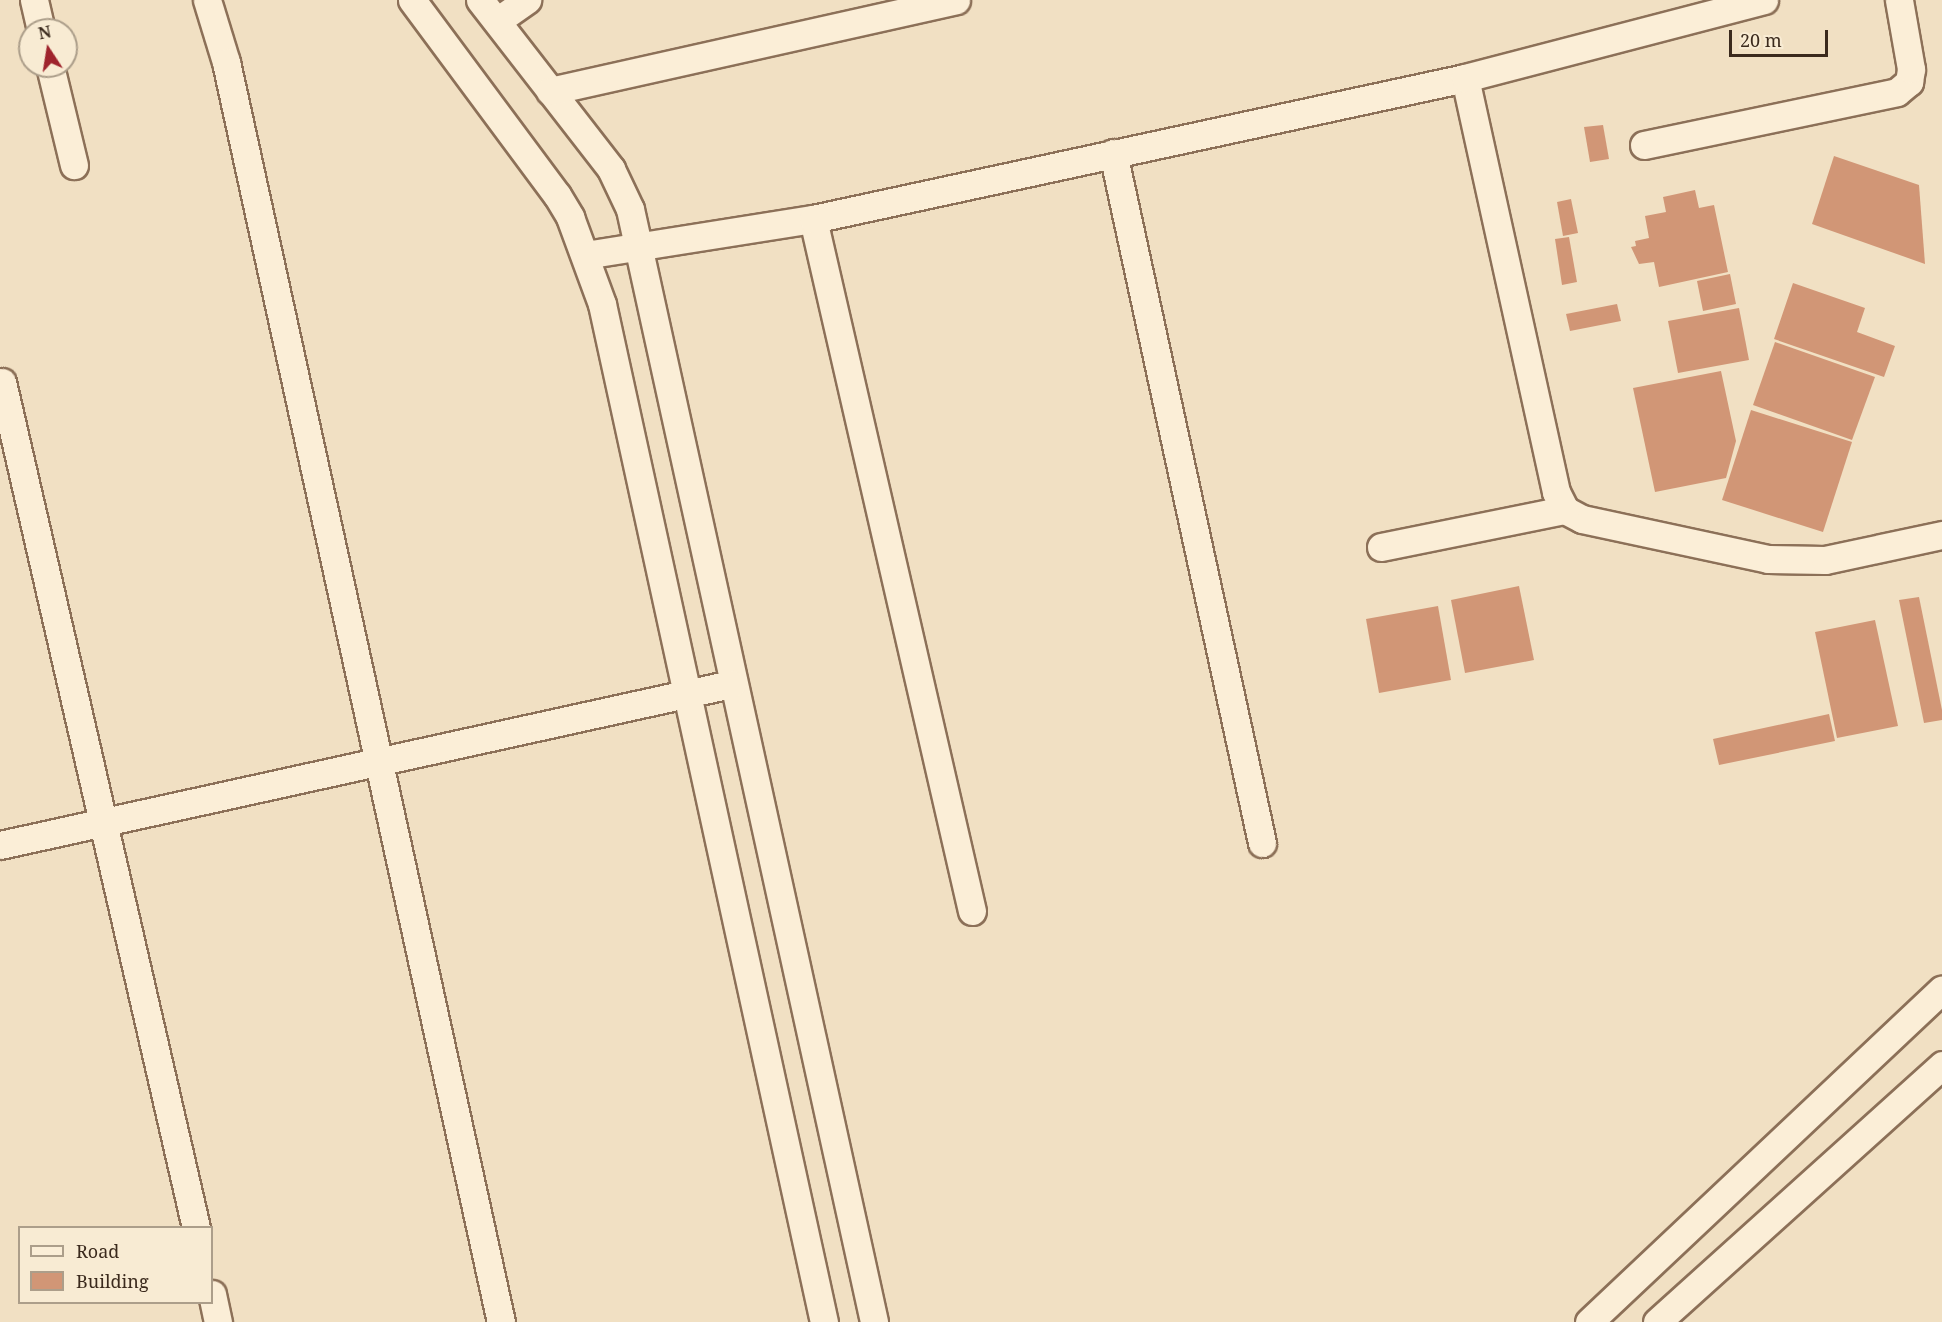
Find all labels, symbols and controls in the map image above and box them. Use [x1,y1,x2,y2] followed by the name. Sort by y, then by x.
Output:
[18,18,78,78] north arrow
[1732,18,1831,56] scale bar
[36,20,53,44] text: N
[1740,28,1782,52] text: 20 m
[18,1226,213,1304] legend
[76,1239,119,1263] text: Road
[76,1269,149,1293] text: Building

